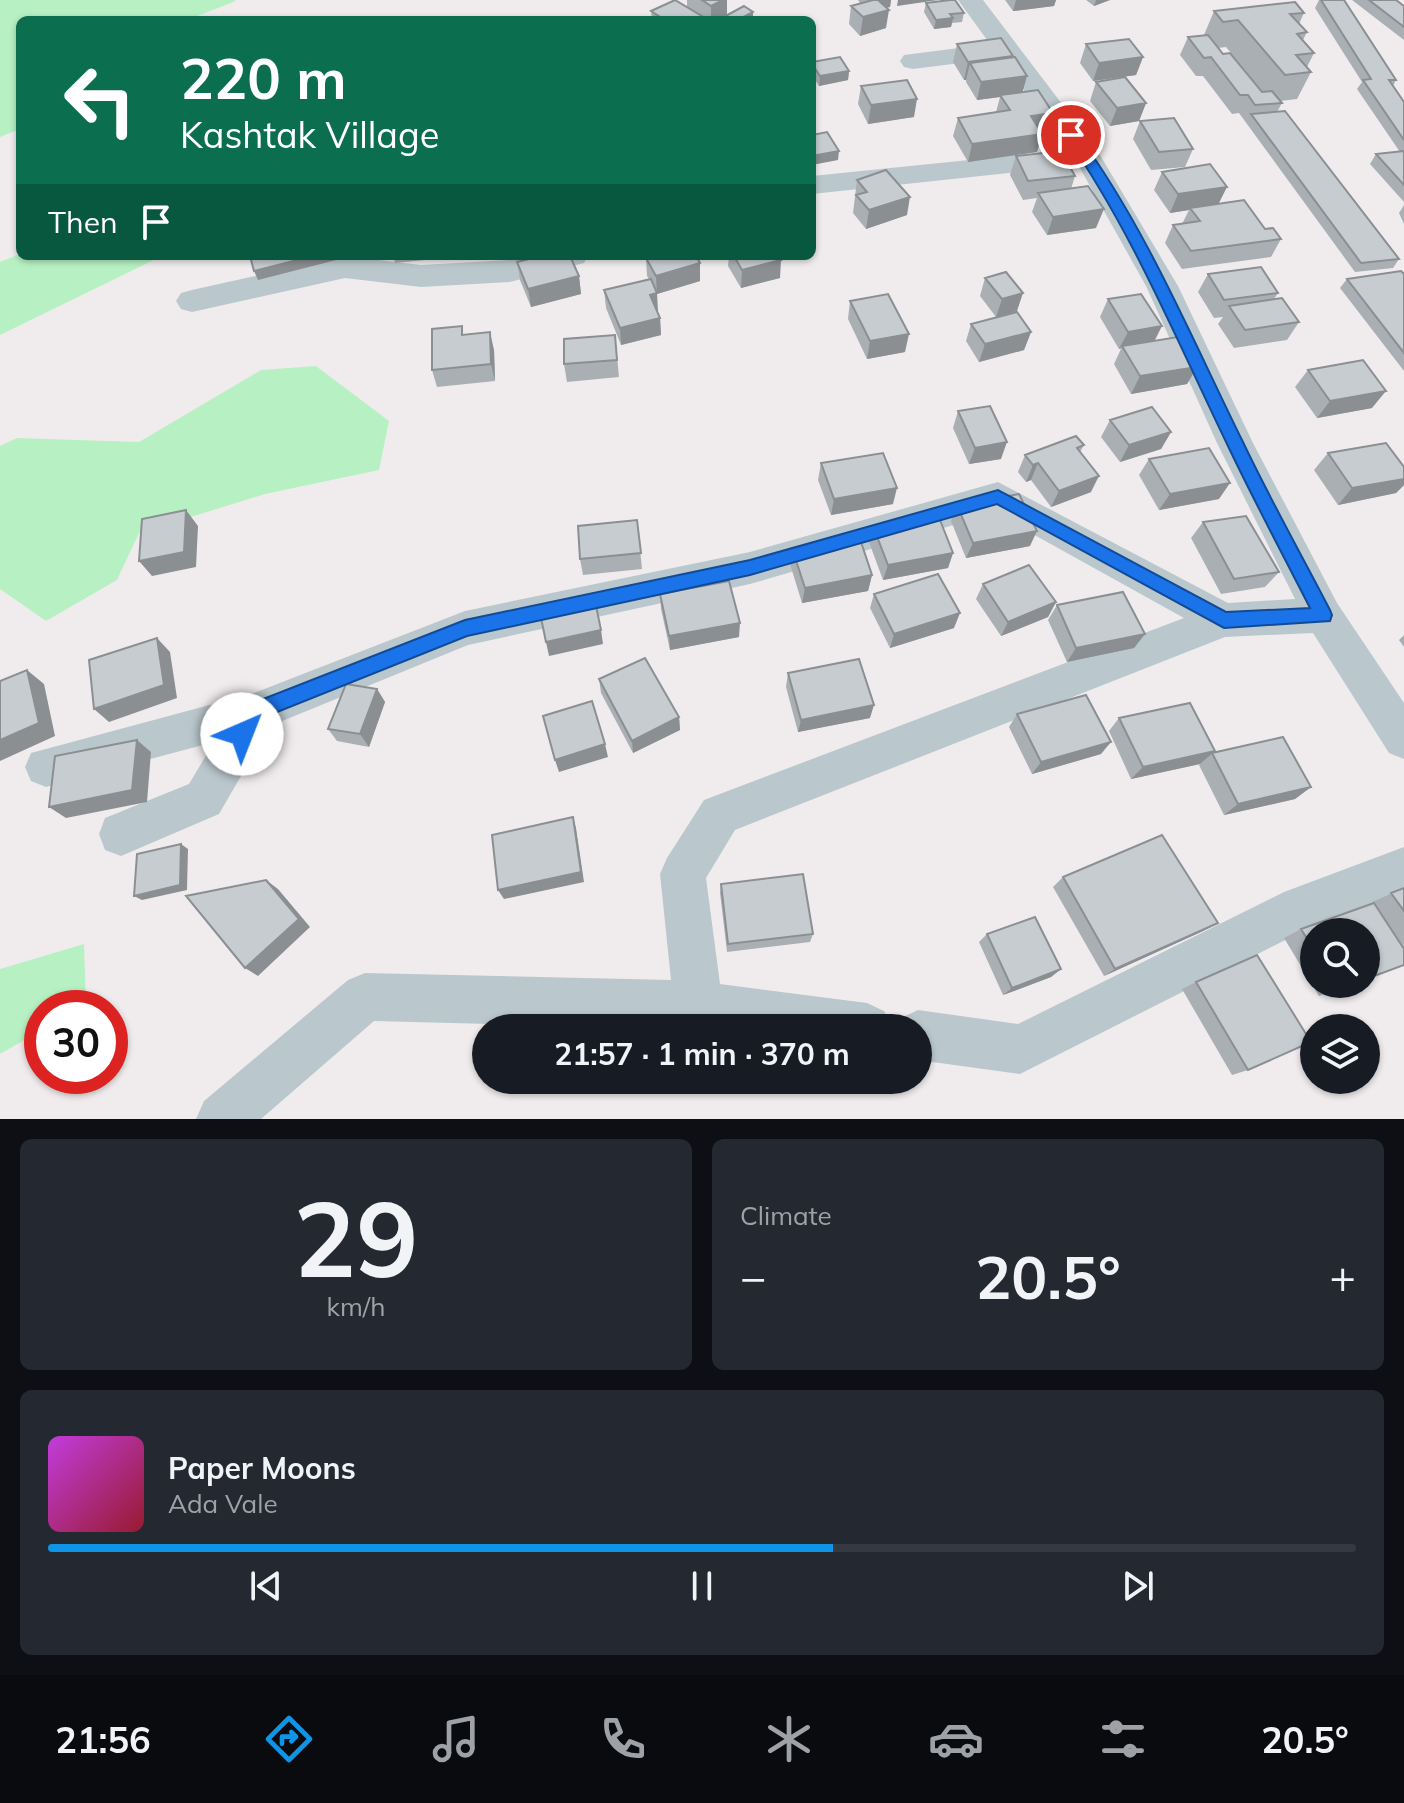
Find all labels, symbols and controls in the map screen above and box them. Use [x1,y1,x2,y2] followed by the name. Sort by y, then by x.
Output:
[180,43,347,113] text: 220 m
[48,48,152,152] icon: left
[1037,101,1105,169] pin
[180,112,439,157] text: Kashtak Village
[1049,113,1093,157] icon: arrive
[134,200,178,244] icon: arrive
[48,203,118,241] text: Then
[200,692,284,776] position arrow
[1300,918,1380,1094] map controls
[1300,918,1380,998] button: search
[24,990,128,1094] speed limit sign: 30
[1300,1014,1380,1094] button: layers
[554,1035,850,1073] text: 21:57 · 1 min · 370 m
[294,1172,418,1303] text: 29
[740,1199,832,1232] text: Climate
[975,1239,1121,1314] text: 20.5°
[740,1249,766,1304] text: −
[1330,1249,1356,1304] text: +
[327,1290,385,1323] text: km/h
[168,1449,356,1487] text: Paper Moons
[168,1487,278,1520] text: Ada Vale
[244,1564,288,1608] icon: previous
[680,1564,724,1608] icon: pause
[1116,1564,1160,1608] icon: next
[261,1711,317,1767] icon: directions
[428,1711,484,1767] icon: music
[595,1711,651,1767] icon: phone
[761,1711,817,1767] icon: climate
[928,1711,984,1767] icon: car
[1095,1711,1151,1767] icon: filters
[55,1717,151,1762] text: 21:56
[1261,1717,1349,1762] text: 20.5°

